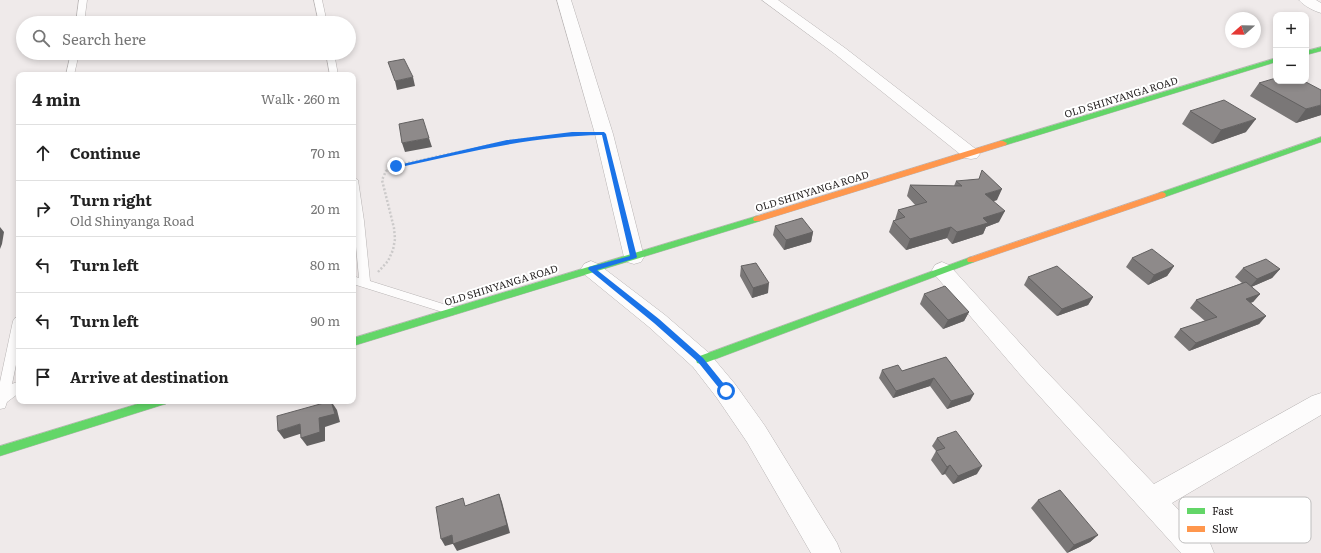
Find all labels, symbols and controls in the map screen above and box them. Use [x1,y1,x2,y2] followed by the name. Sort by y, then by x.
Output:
[1225,12,1261,48] north arrow
[1273,12,1309,84] map controls
[1273,12,1309,48] button: +
[16,16,356,60] search box
[30,27,52,49] icon: search
[62,27,146,50] text: Search here
[1273,48,1309,84] button: −
[1062,72,1180,121] street label: OLD SHINYANGA ROAD
[32,86,81,111] text: 4 min
[261,89,340,108] text: Walk · 260 m
[70,141,140,164] text: Continue
[32,142,54,164] icon: ahead
[311,143,340,162] text: 70 m
[387,157,405,175] route end
[753,166,871,215] street label: OLD SHINYANGA ROAD
[70,188,152,211] text: Turn right
[32,198,54,220] icon: right
[311,199,340,218] text: 20 m
[70,211,194,230] text: Old Shinyanga Road
[70,253,139,276] text: Turn left
[32,254,54,276] icon: left
[310,255,340,274] text: 80 m
[442,260,560,309] street label: OLD SHINYANGA ROAD
[70,309,139,332] text: Turn left
[32,310,54,332] icon: left
[310,311,340,330] text: 90 m
[70,365,229,388] text: Arrive at destination
[32,366,54,388] icon: arrive
[717,382,735,400] route start
[1179,497,1311,543] legend
[1212,502,1234,518] text: Fast
[1212,520,1238,536] text: Slow

